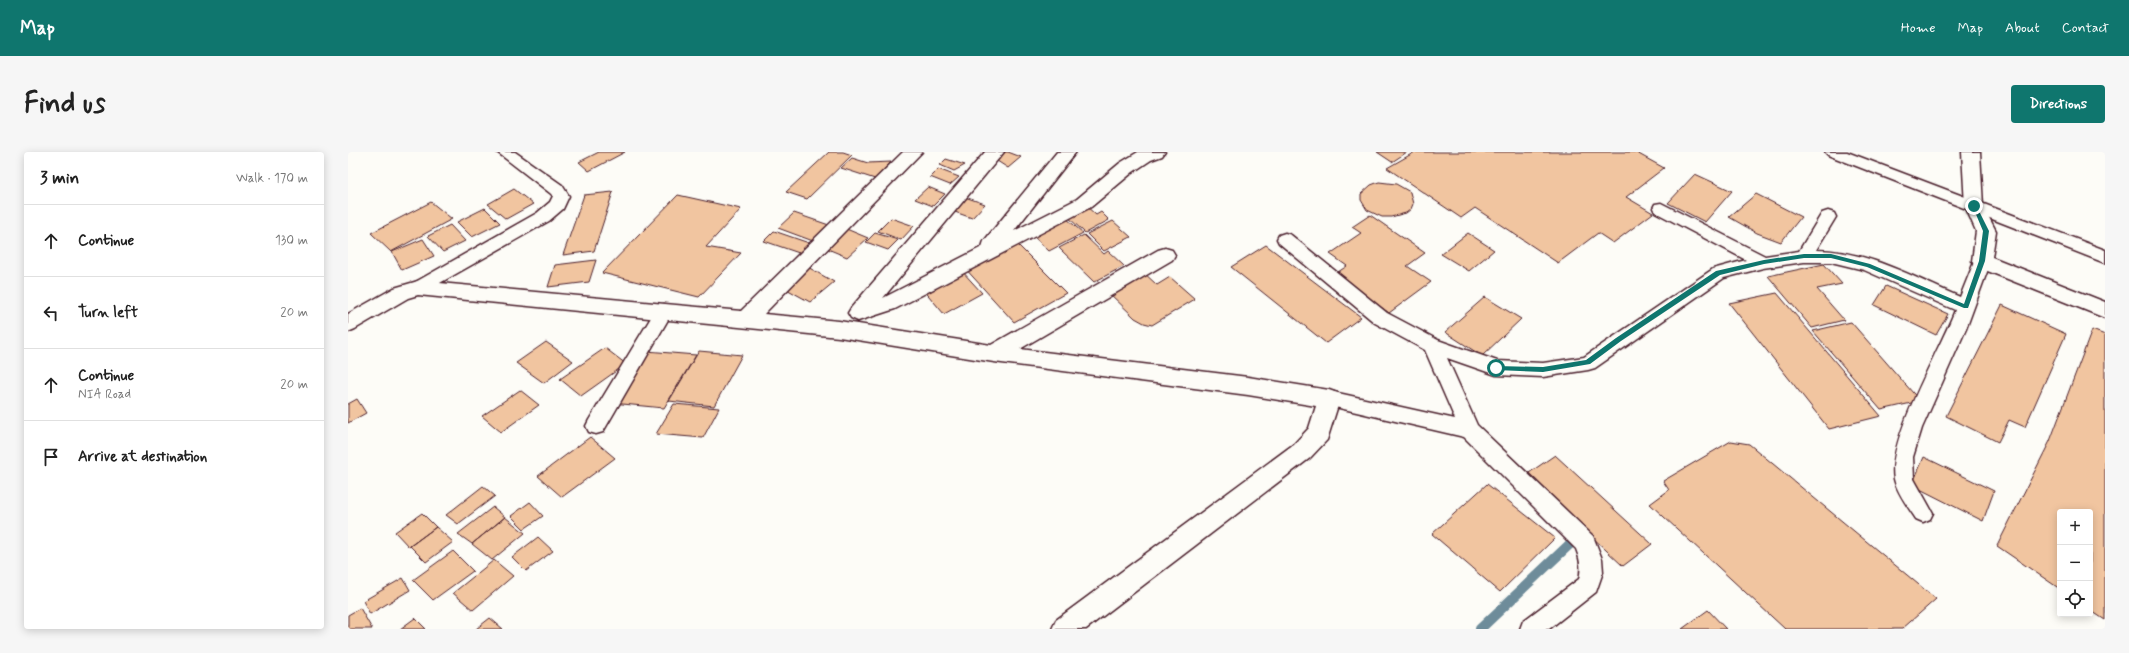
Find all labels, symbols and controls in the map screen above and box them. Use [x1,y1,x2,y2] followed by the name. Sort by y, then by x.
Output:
[20,16,55,41] text: Map
[1901,19,1935,37] text: Home
[1957,19,1983,37] text: Map
[2005,19,2040,37] text: About
[2062,19,2109,37] text: Contact
[2011,85,2105,123] button: Directions
[24,86,105,123] text: Find us
[40,167,79,189] text: 3 min
[236,170,308,187] text: Walk · 170 m
[1965,197,1983,215] route end
[40,230,62,252] icon: ahead
[78,231,134,251] text: Continue
[275,232,308,249] text: 130 m
[40,302,62,324] icon: left
[78,303,138,323] text: Turn left
[280,304,308,321] text: 20 m
[1487,359,1505,377] route start
[78,366,134,386] text: Continue
[40,374,62,396] icon: ahead
[280,376,308,393] text: 20 m
[78,386,131,403] text: NIA Road
[40,446,62,468] icon: arrive
[78,447,207,467] text: Arrive at destination
[2057,509,2093,617] map controls
[2057,509,2093,545] button: +
[2057,545,2093,581] button: −
[2057,581,2093,617] button: locate

